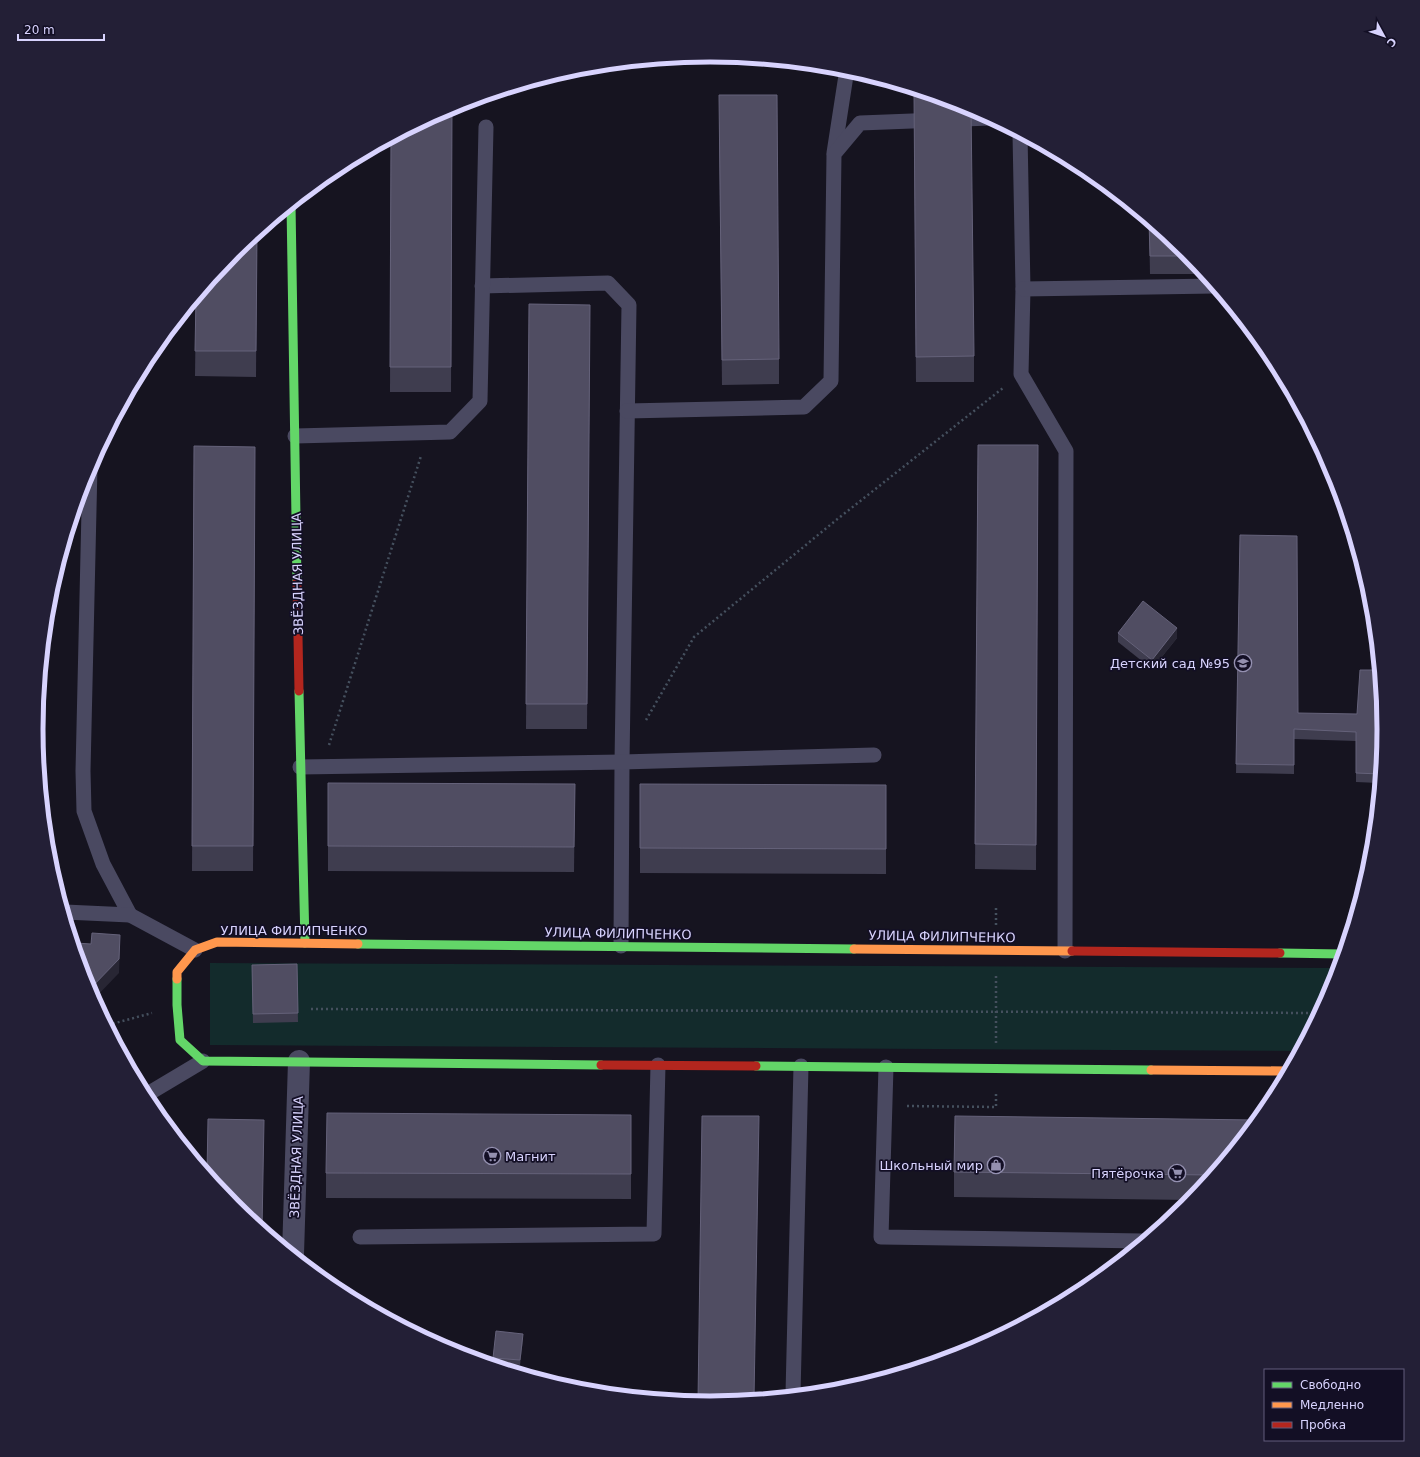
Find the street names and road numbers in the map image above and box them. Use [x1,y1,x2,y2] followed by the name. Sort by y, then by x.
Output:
[289,513,306,635] street label: ЗВЁЗДНАЯ УЛИЦА
[220,923,368,938] street label: УЛИЦА ФИЛИПЧЕНКО
[544,925,692,942] street label: УЛИЦА ФИЛИПЧЕНКО
[868,928,1016,945] street label: УЛИЦА ФИЛИПЧЕНКО
[287,1096,306,1218] street label: ЗВЁЗДНАЯ УЛИЦА

